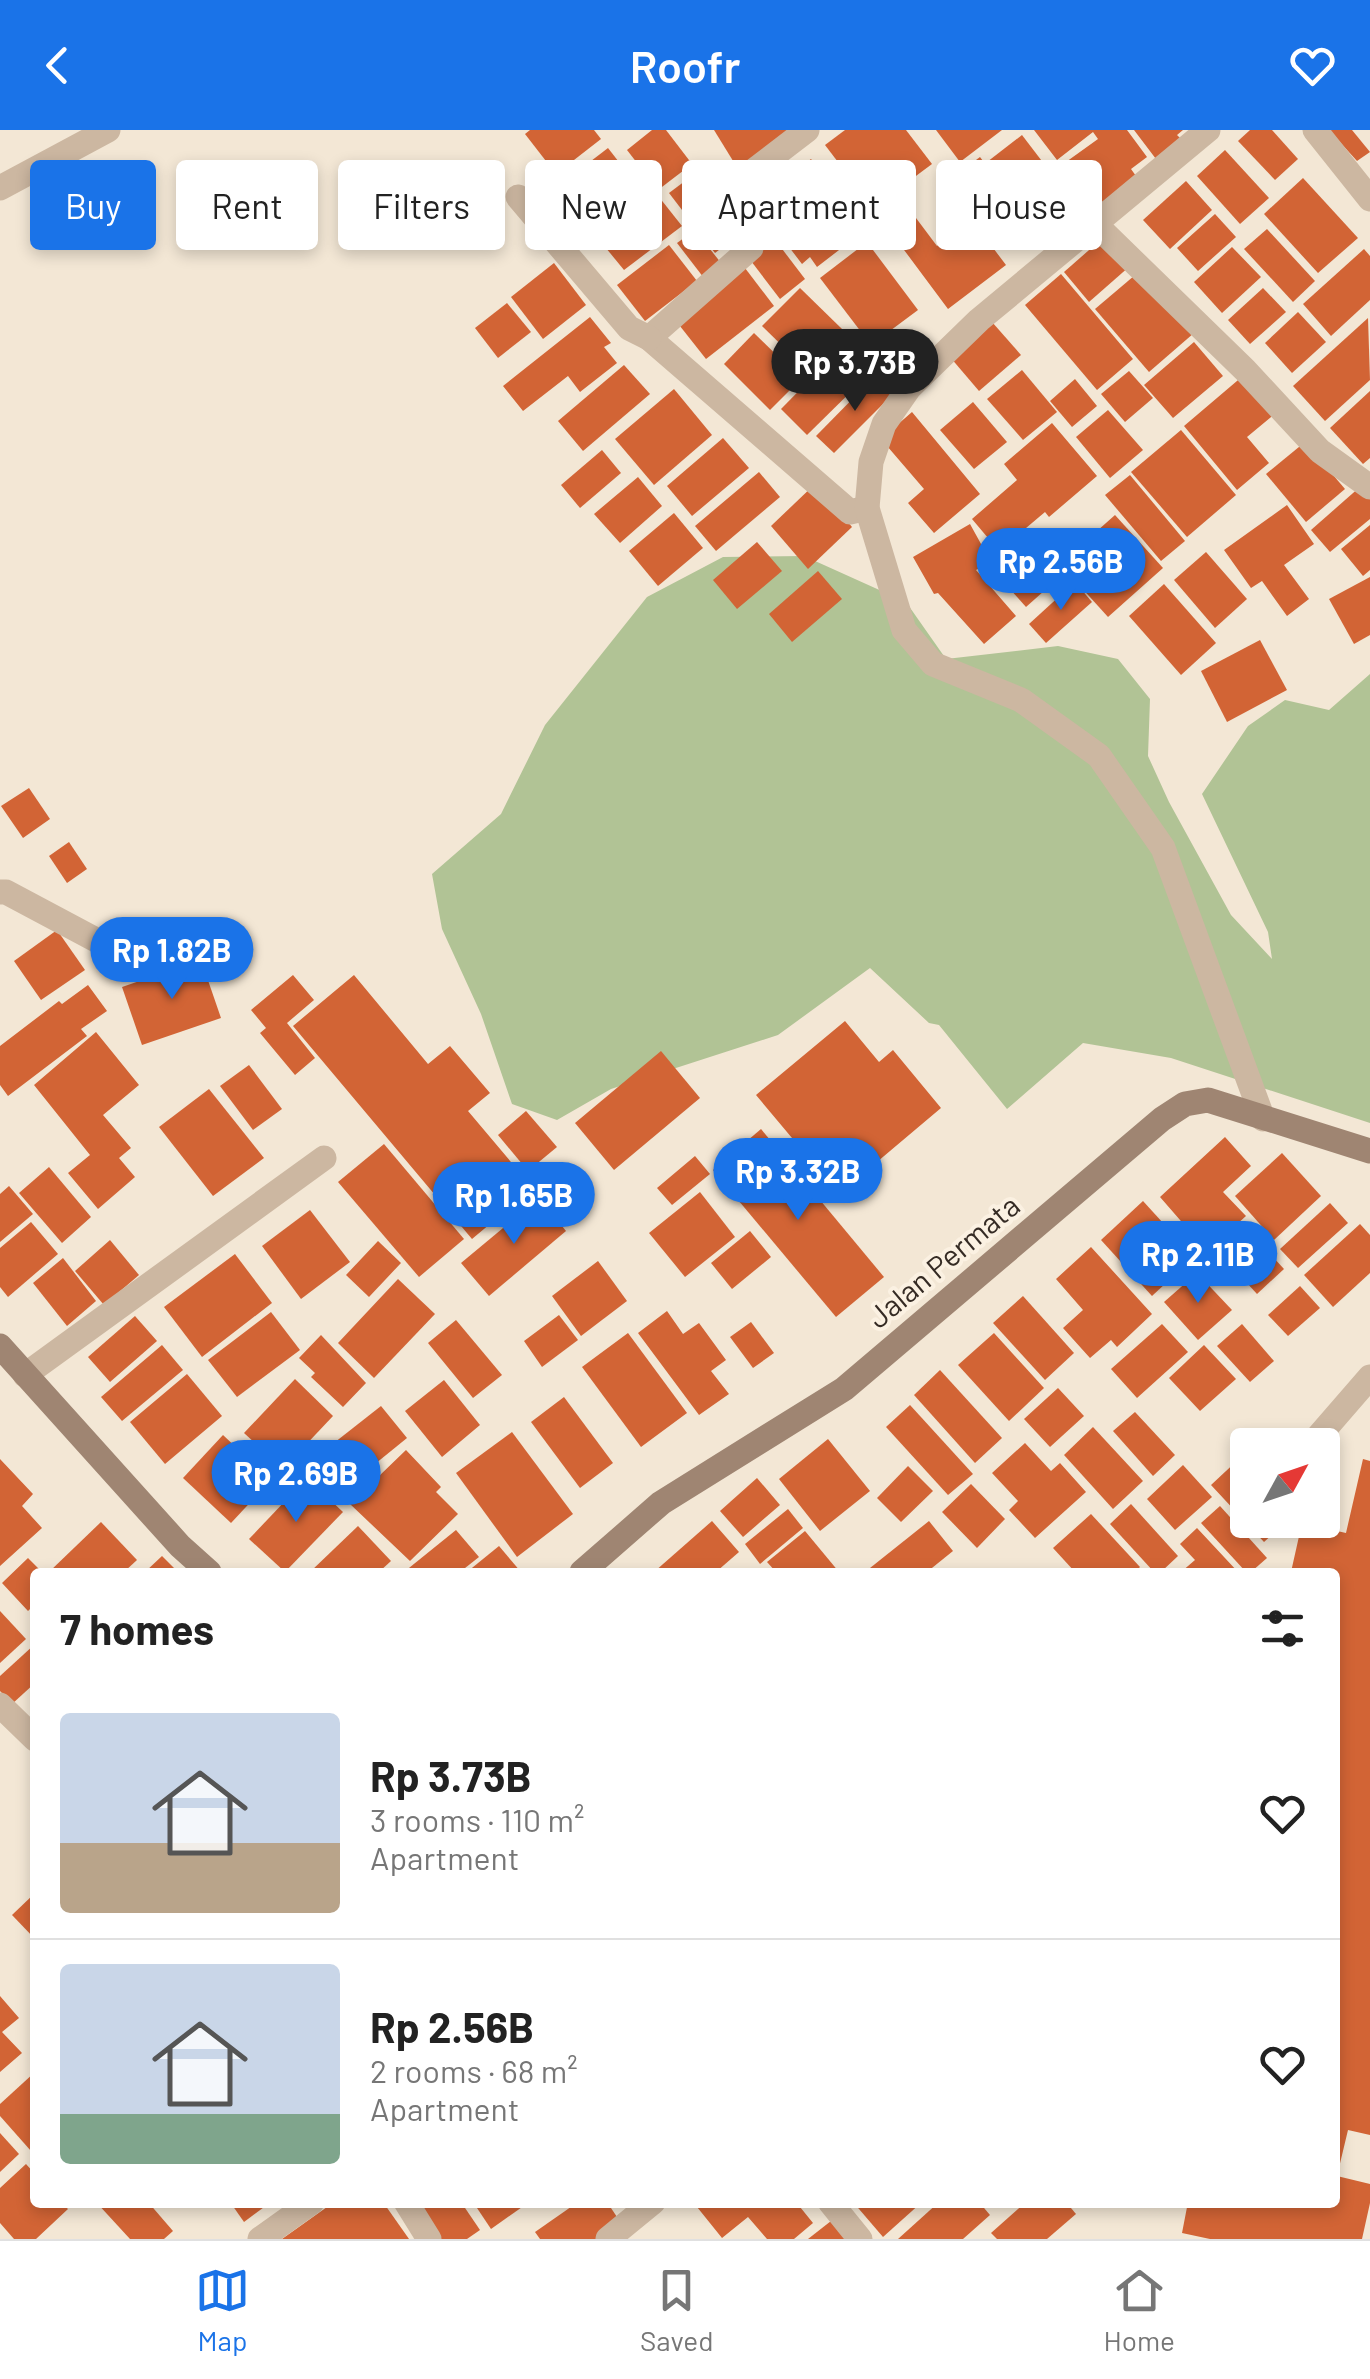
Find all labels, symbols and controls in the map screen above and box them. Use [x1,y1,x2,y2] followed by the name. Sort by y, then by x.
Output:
[30,38,85,93] icon: back
[630,38,740,92] text: Roofr
[1285,38,1340,93] icon: heart
[30,160,156,250] chip: Buy
[176,160,318,250] chip: Rent
[338,160,505,250] chip: Filters
[525,160,662,250] chip: New
[682,160,916,250] chip: Apartment
[936,160,1102,250] chip: House
[752,329,958,414] pin: Rp 3.73B
[793,342,917,380] text: Rp 3.73B
[958,528,1164,613] pin: Rp 2.56B
[998,541,1124,579] text: Rp 2.56B
[69,917,275,1002] pin: Rp 1.82B
[112,930,232,968] text: Rp 1.82B
[695,1138,901,1223] pin: Rp 3.32B
[735,1151,861,1189] text: Rp 3.32B
[411,1162,617,1247] pin: Rp 1.65B
[455,1175,573,1213] text: Rp 1.65B
[859,1186,1026,1335] street label: Jalan Permata
[1095,1221,1301,1306] pin: Rp 2.11B
[1141,1234,1255,1272] text: Rp 2.11B
[1230,1428,1340,1538] north arrow
[1230,1428,1340,1538] map controls
[193,1440,399,1525] pin: Rp 2.69B
[234,1453,358,1491] text: Rp 2.69B
[1255,1601,1310,1656] icon: filters
[60,1603,214,1653] text: 7 homes
[370,1750,532,1800] text: Rp 3.73B
[140,1753,260,1873] icon: home
[1255,1786,1310,1841] icon: heart
[370,1800,585,1838] text: 3 rooms · 110 m²
[370,1838,519,1876] text: Apartment
[370,2001,534,2051] text: Rp 2.56B
[140,2004,260,2124] icon: home
[1255,2037,1310,2092] icon: heart
[370,2051,578,2089] text: 2 rooms · 68 m²
[370,2089,519,2127] text: Apartment
[195,2263,250,2357] tab: Map
[640,2263,714,2357] tab: Saved
[1104,2263,1175,2357] tab: Home

